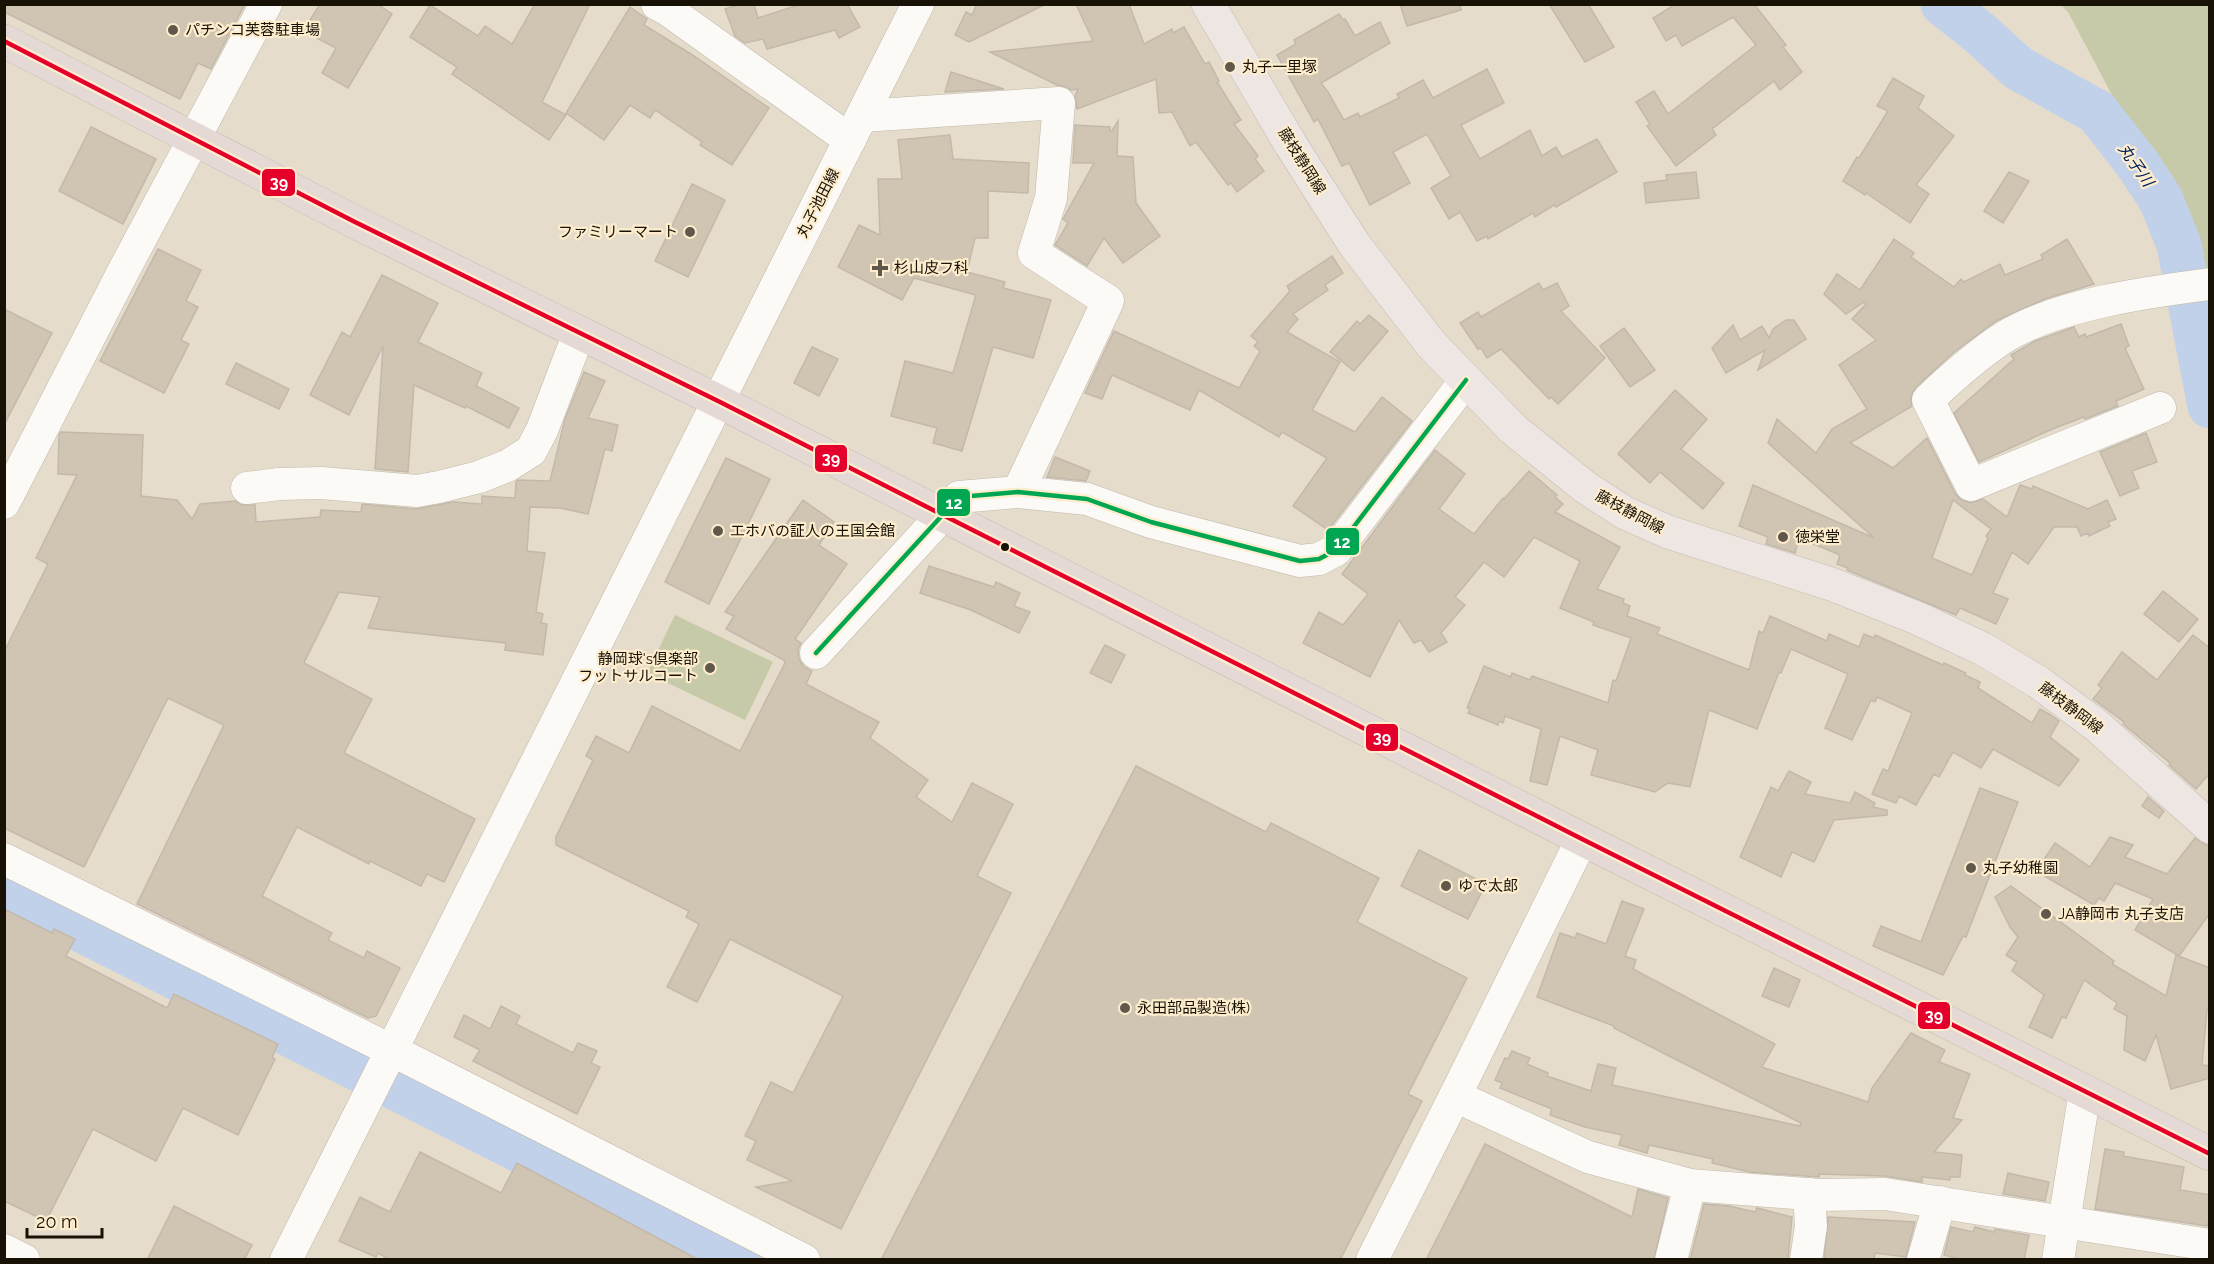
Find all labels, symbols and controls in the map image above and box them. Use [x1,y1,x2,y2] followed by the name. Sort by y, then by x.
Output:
[185,21,320,39] place label: パチンコ芙蓉駐車場
[166,23,180,37] marker: パチンコ芙蓉駐車場
[1242,58,1317,76] place label: 丸子一里塚
[1223,60,1237,74] marker: 丸子一里塚
[1274,124,1330,198] street label: 藤枝静岡線
[2114,140,2159,192] water label: 丸子川
[793,165,843,241] street label: 丸子池田線
[261,168,296,197] line badge: 39
[270,173,288,192] text: 39
[558,223,678,241] place label: ファミリーマート
[683,225,697,239] marker: ファミリーマート
[871,259,889,277] marker: 杉山皮フ科
[894,259,969,277] place label: 杉山皮フ科
[814,444,848,473] line badge: 39
[822,449,840,468] text: 39
[1593,486,1667,538] street label: 藤枝静岡線
[936,488,971,517] line badge: 12
[946,494,962,513] text: 12
[730,522,895,540] place label: エホバの証人の王国会館
[711,524,725,538] marker: エホバの証人の王国会館
[1325,527,1360,556] line badge: 12
[1795,528,1840,546] place label: 徳栄堂
[1776,530,1790,544] marker: 徳栄堂
[1334,533,1350,552] text: 12
[999,541,1011,553] unlabelled marker
[578,650,698,685] place label: 静岡球's倶楽部 フットサルコート
[703,661,717,675] marker: 静岡球's倶楽部 フットサルコート
[2036,678,2106,738] street label: 藤枝静岡線
[1365,723,1399,752] line badge: 39
[1373,728,1391,747] text: 39
[1983,859,2058,877] place label: 丸子幼稚園
[1964,861,1978,875] marker: 丸子幼稚園
[1458,877,1518,895] place label: ゆで太郎
[1439,879,1453,893] marker: ゆで太郎
[2058,905,2184,923] place label: JA静岡市 丸子支店
[2039,907,2053,921] marker: JA静岡市 丸子支店
[1137,999,1250,1017] place label: 永田部品製造(株)
[1118,1001,1132,1015] marker: 永田部品製造(株)
[1917,1001,1951,1030] line badge: 39
[1925,1006,1943,1025] text: 39
[27,1201,102,1239] scale bar
[36,1211,78,1232] text: 20 m

